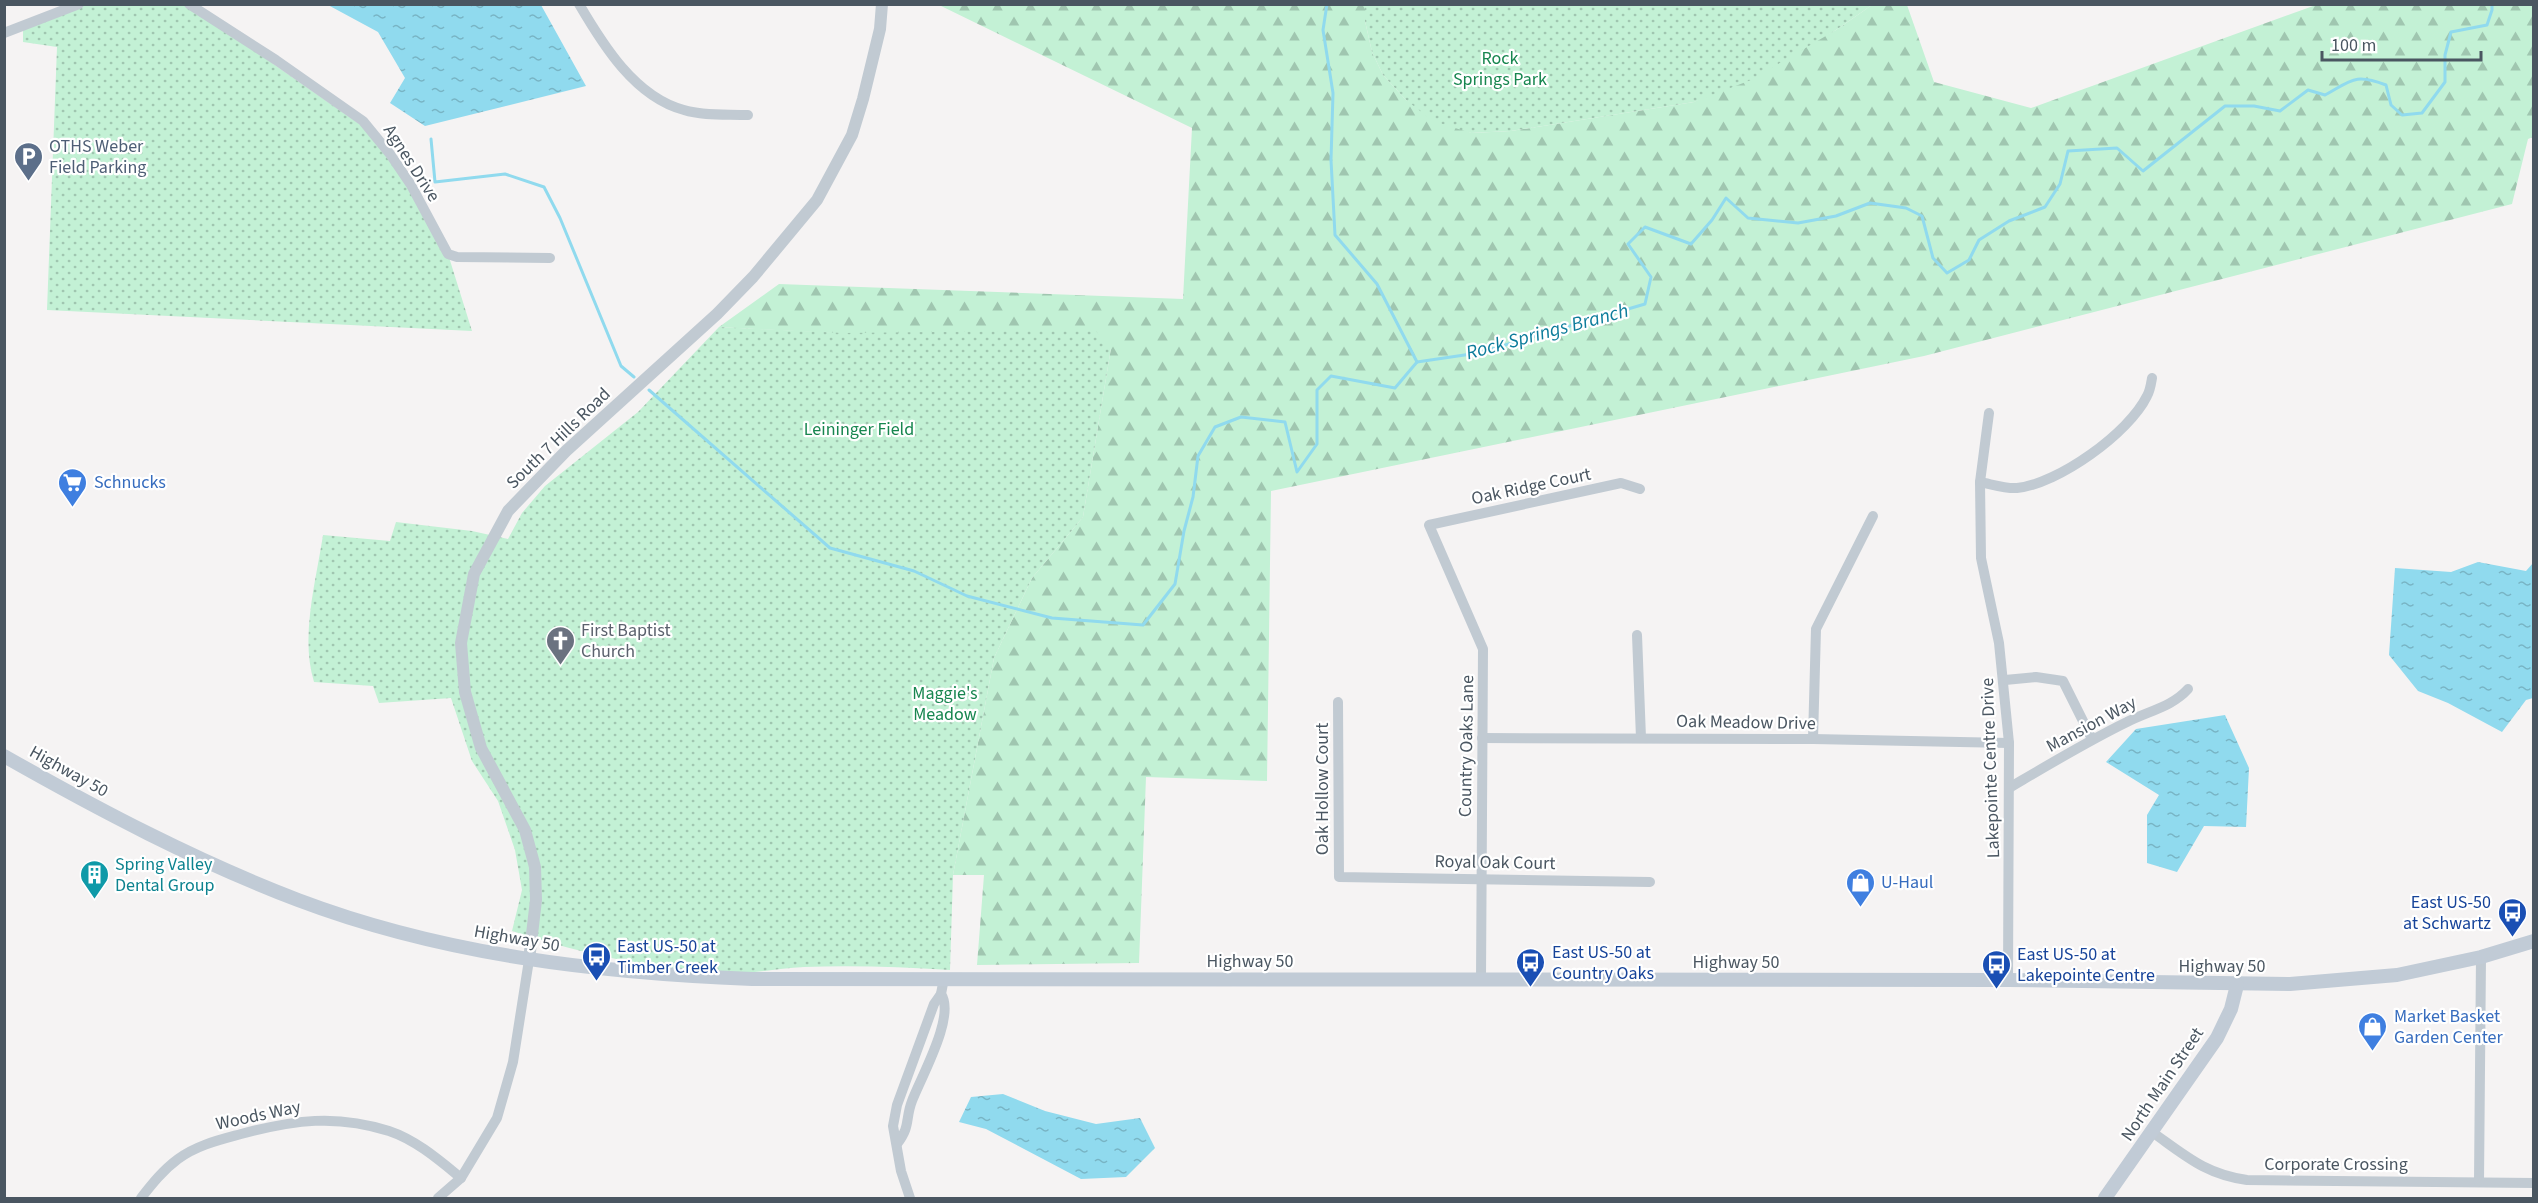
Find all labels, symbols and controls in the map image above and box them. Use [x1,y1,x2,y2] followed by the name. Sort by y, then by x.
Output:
[2322,24,2481,62] scale bar
[2331,33,2376,58] text: 100 m
[1453,46,1547,92] park label: Rock Springs Park
[377,120,446,207] street label: Agnes Drive
[49,134,146,180] place label: OTHS Weber Field Parking
[12,140,44,182] parking icon: OTHS Weber Field Parking
[1463,297,1632,367] water label: Rock Springs Branch
[501,382,616,495] street label: South 7 Hills Road
[804,417,914,442] park label: Leininger Field
[1469,462,1593,511] street label: Oak Ridge Court
[57,466,89,508] supermarket icon: Schnucks
[94,470,166,495] place label: Schnucks
[581,618,670,664] place label: First Baptist Church
[544,624,576,666] church icon: First Baptist Church
[1453,675,1480,817] street label: Country Oaks Lane
[1975,677,2006,859] street label: Lakepointe Centre Drive
[912,681,978,727] park label: Maggie's Meadow
[2042,690,2141,759] street label: Mansion Way
[1676,709,1816,736] street label: Oak Meadow Drive
[1310,723,1335,855] street label: Oak Hollow Court
[25,739,113,803] street label: Highway 50
[1434,849,1556,876] street label: Royal Oak Court
[115,852,215,898] place label: Spring Valley Dental Group
[78,858,110,900] building icon: Spring Valley Dental Group
[1844,866,1876,908] shop icon: U-Haul
[1881,870,1933,895] place label: U-Haul
[2403,890,2491,936] place label: East US-50 at Schwartz
[2496,896,2528,938] bus stop icon: East US-50 at Schwartz
[472,919,562,958] street label: Highway 50
[617,934,718,980] place label: East US-50 at Timber Creek
[580,940,612,982] bus stop icon: East US-50 at Timber Creek
[1552,940,1654,986] place label: East US-50 at Country Oaks
[2017,942,2155,988] place label: East US-50 at Lakepointe Centre
[1515,946,1547,988] bus stop icon: East US-50 at Country Oaks
[1980,948,2012,990] bus stop icon: East US-50 at Lakepointe Centre
[1207,949,1293,974] street label: Highway 50
[1693,950,1779,975] street label: Highway 50
[2179,954,2265,979] street label: Highway 50
[2394,1004,2503,1050] place label: Market Basket Garden Center
[2357,1010,2389,1052] shop icon: Market Basket Garden Center
[2115,1022,2210,1146] street label: North Main Street
[213,1094,303,1137] street label: Woods Way
[2264,1152,2408,1177] street label: Corporate Crossing

